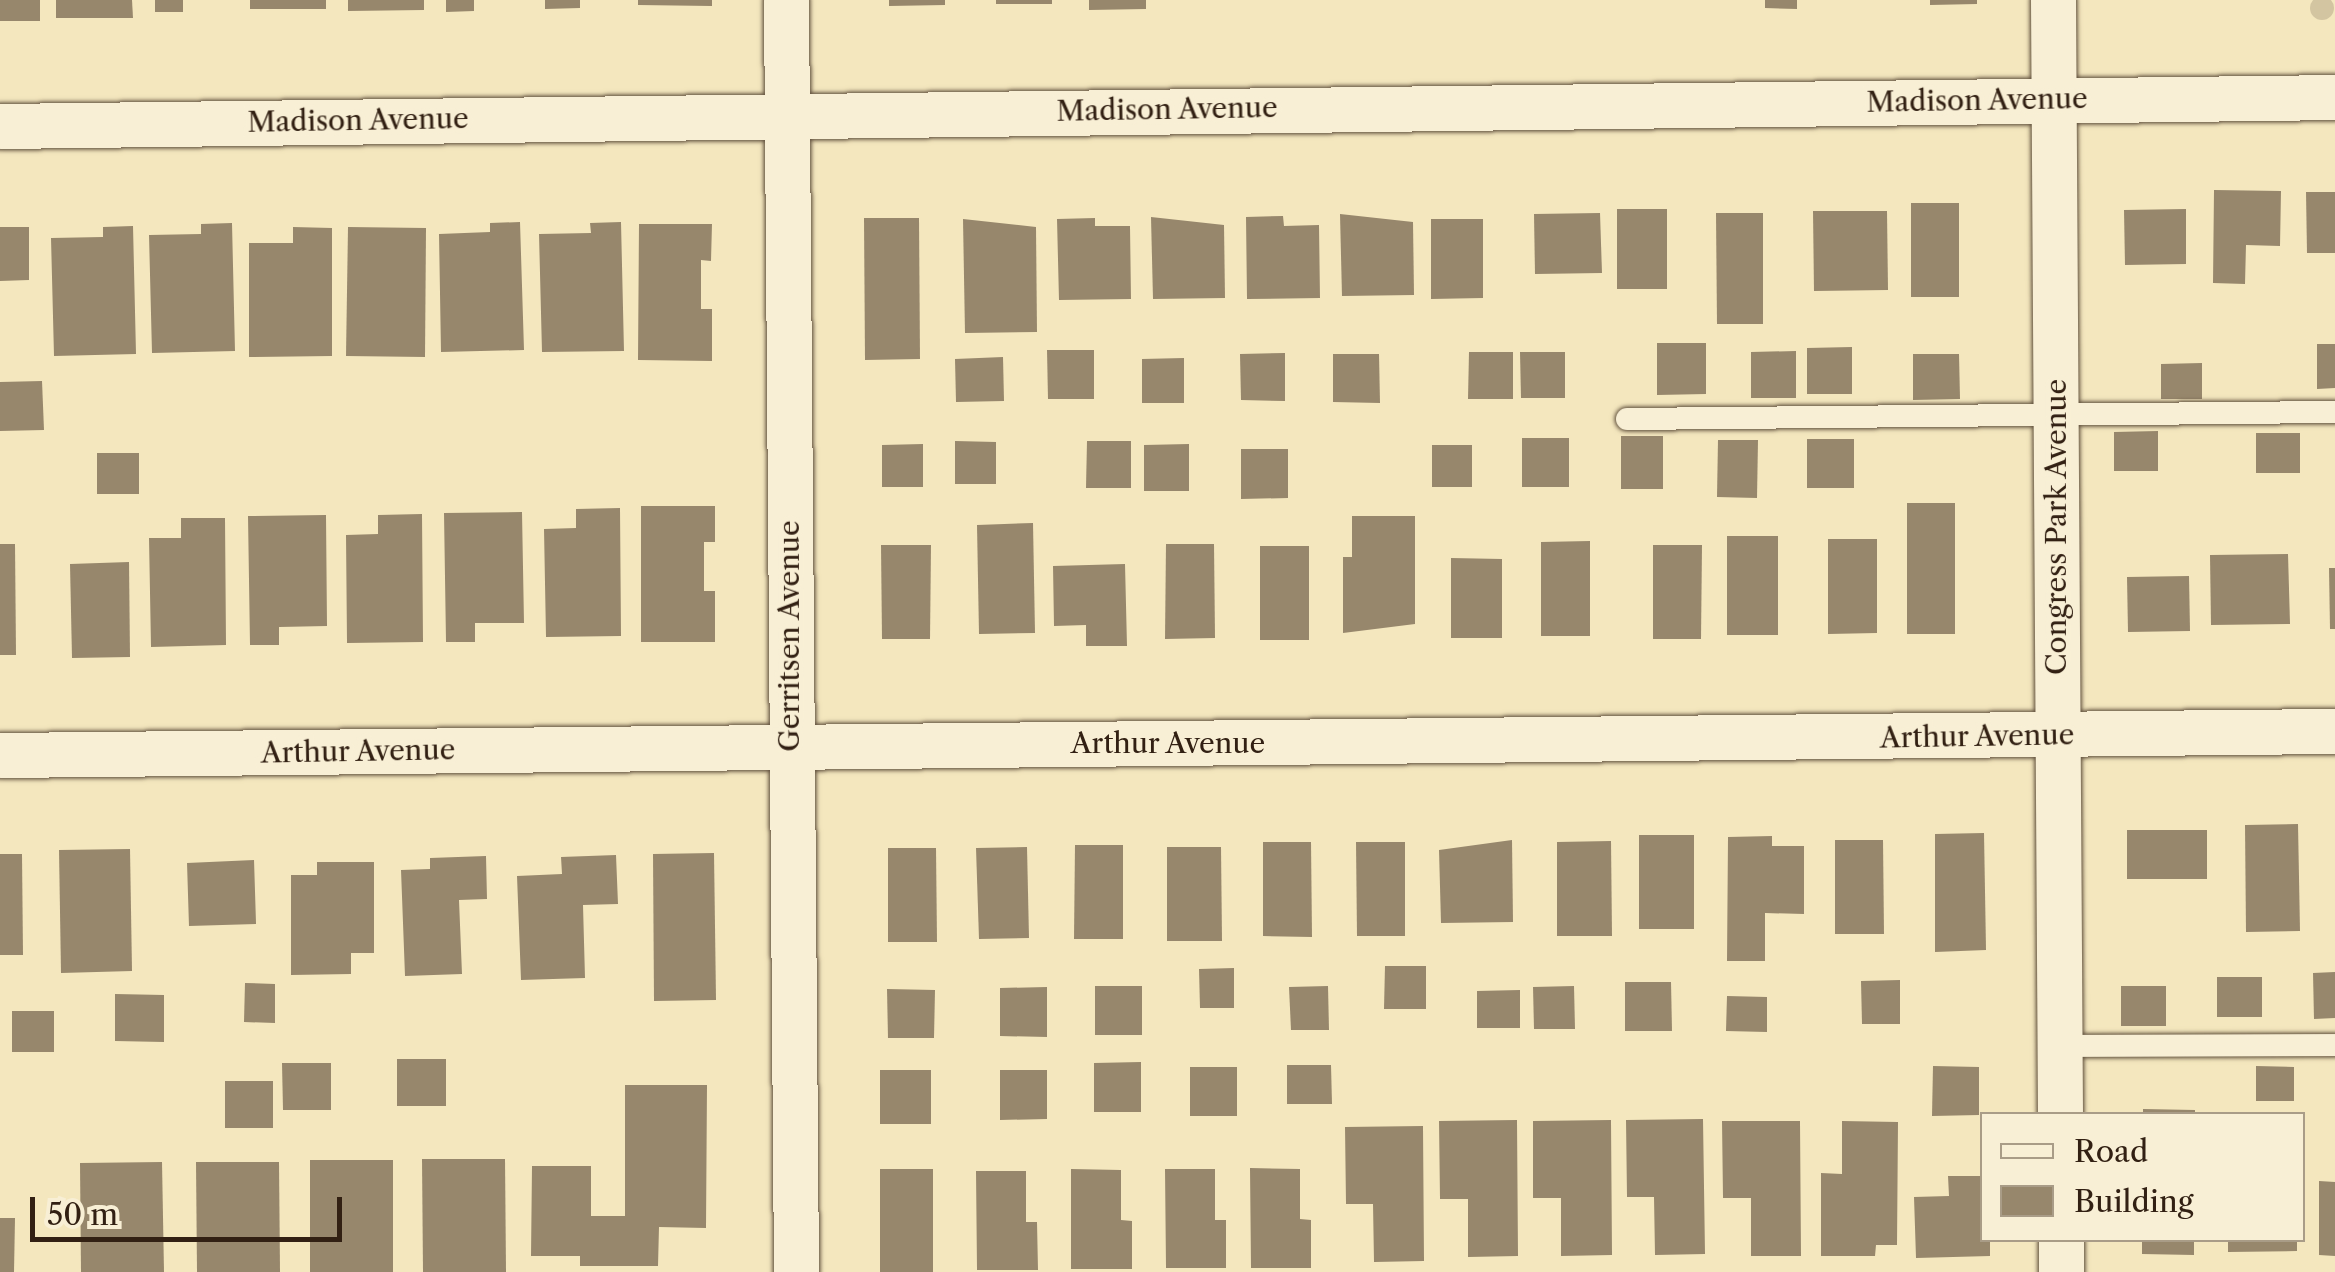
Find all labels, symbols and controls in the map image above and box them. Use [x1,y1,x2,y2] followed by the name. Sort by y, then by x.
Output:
[1866,81,2088,119] street label: Madison Avenue
[1056,90,1278,128] street label: Madison Avenue
[247,101,469,139] street label: Madison Avenue
[2039,378,2073,676] street label: Congress Park Avenue
[772,520,806,752] street label: Gerritsen Avenue
[1879,717,2075,755] street label: Arthur Avenue
[1070,726,1266,760] street label: Arthur Avenue
[260,732,456,770] street label: Arthur Avenue
[1980,1112,2305,1242] legend
[2074,1133,2148,1170] text: Road
[35,1177,348,1239] scale bar
[2074,1183,2194,1220] text: Building
[47,1196,118,1233] text: 50 m

